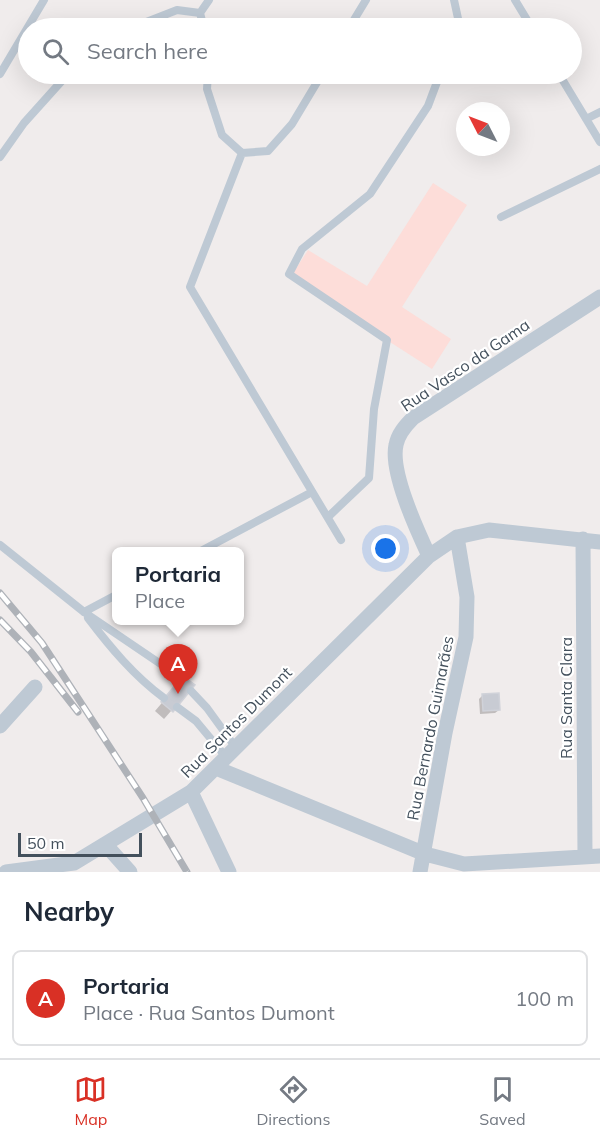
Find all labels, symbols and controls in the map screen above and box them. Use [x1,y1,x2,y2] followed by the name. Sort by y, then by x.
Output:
[18,18,582,84] search box
[39,35,72,68] icon: search
[87,37,208,65] text: Search here
[456,102,510,156] north arrow
[397,314,533,416] street label: Rua Vasco da Gama
[371,534,400,563] your location
[112,547,244,625] popup
[135,560,221,588] text: Portaria
[135,588,185,613] text: Place
[402,634,458,822] street label: Rua Bernardo Guimarães
[556,637,576,759] street label: Rua Santa Clara
[158,644,198,694] pin: A
[176,662,296,782] street label: Rua Santos Dumont
[18,830,142,858] scale bar
[27,833,64,853] text: 50 m
[24,895,114,928] text: Nearby
[83,972,169,1000] text: Portaria
[38,986,53,1011] text: A
[515,986,574,1011] text: 100 m
[83,1000,335,1025] text: Place · Rua Santos Dumont
[74,1073,107,1129] tab: Map
[256,1073,330,1129] tab: Directions
[479,1073,526,1129] tab: Saved

